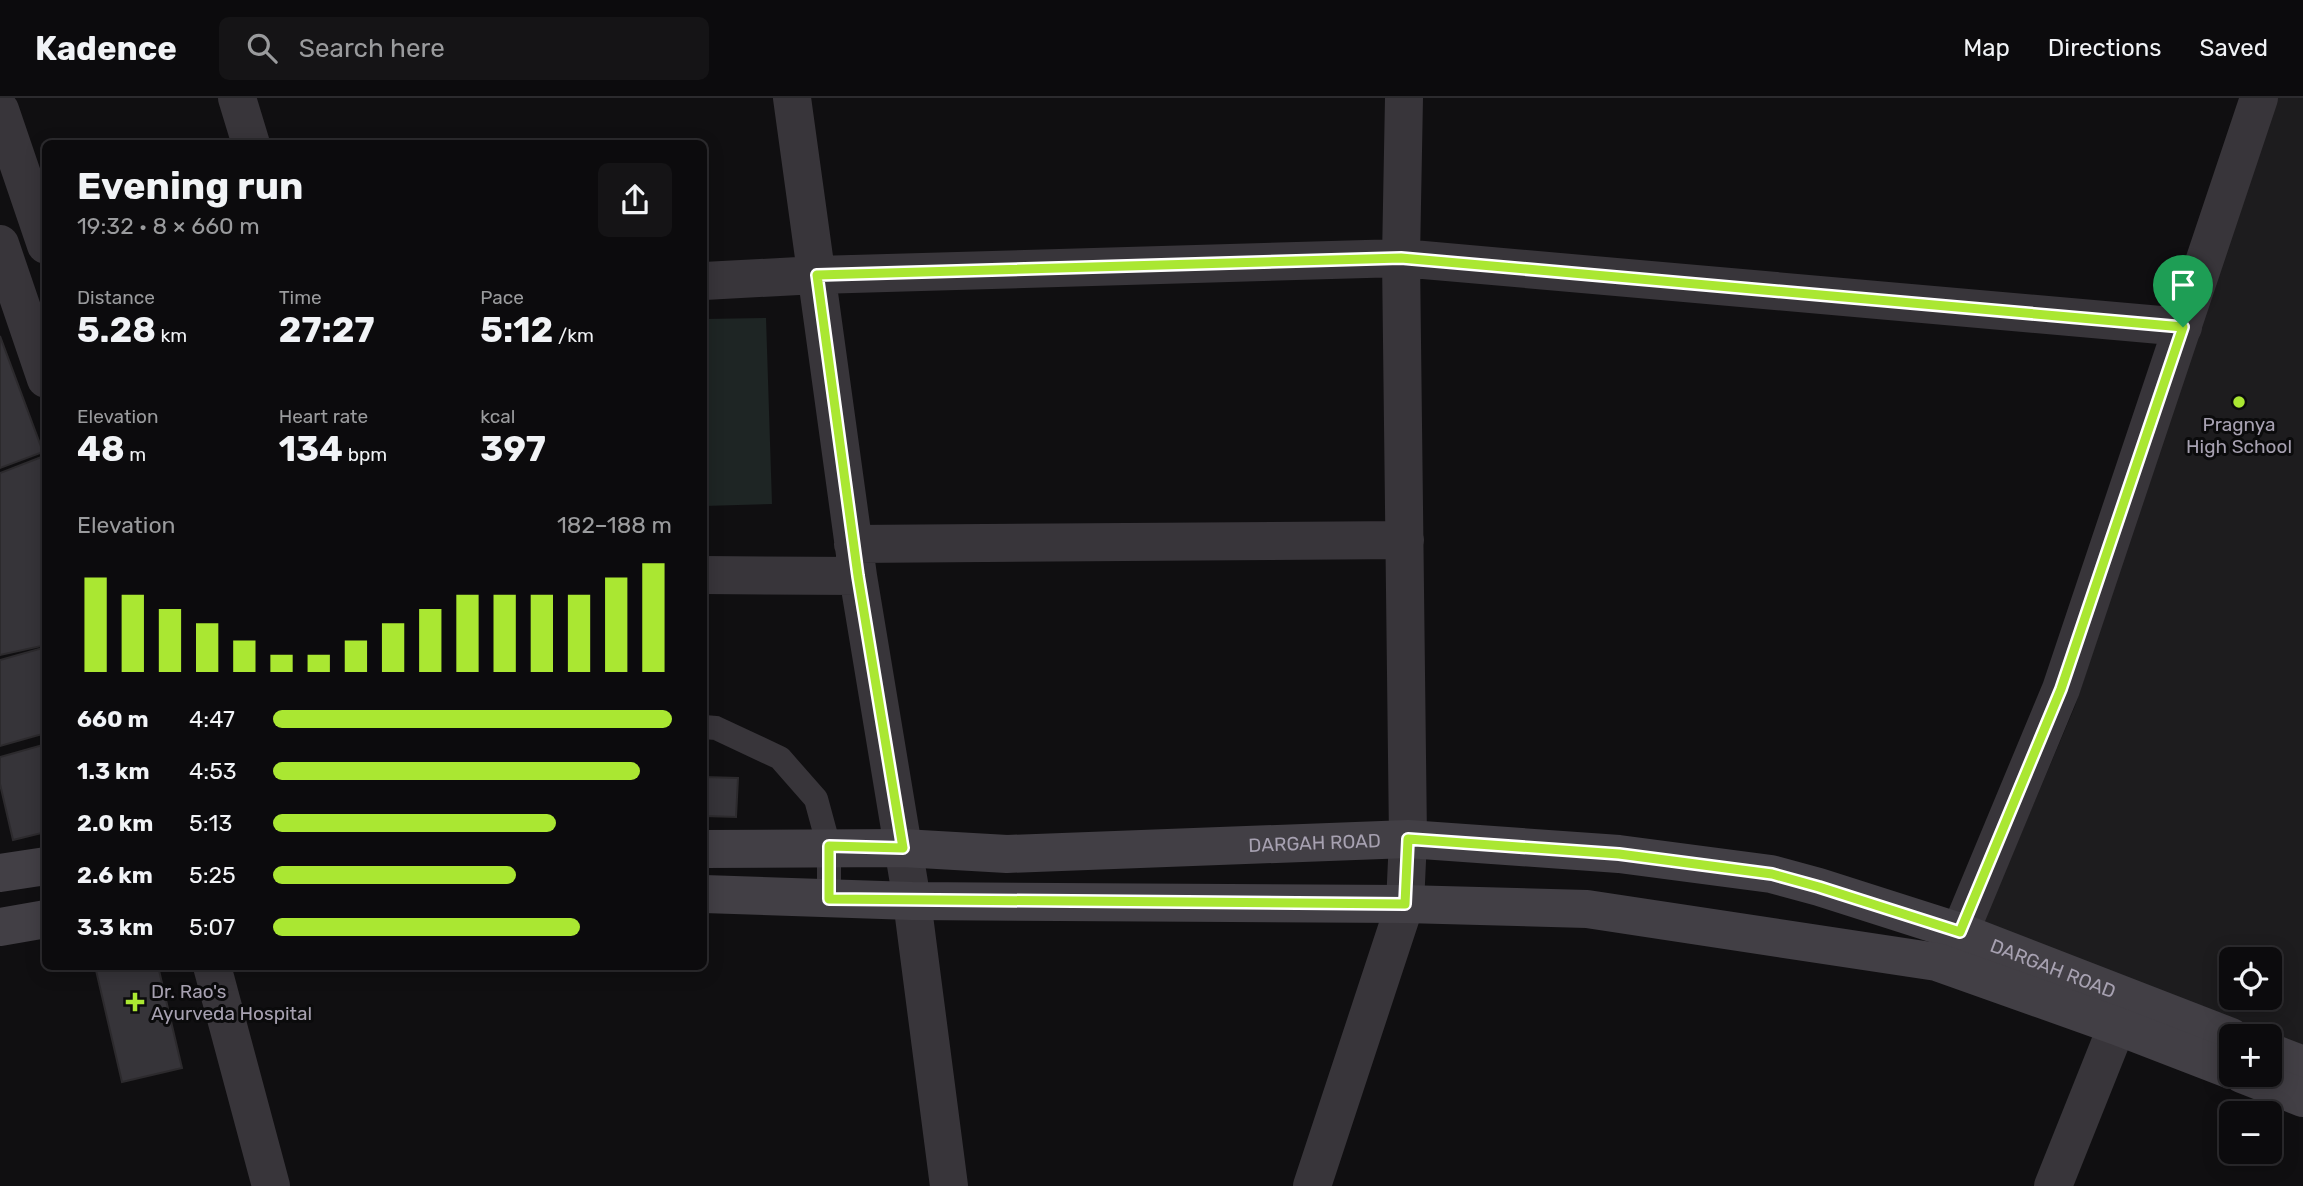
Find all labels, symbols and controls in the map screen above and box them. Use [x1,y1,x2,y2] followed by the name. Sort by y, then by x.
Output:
[219,17,709,80] search box
[35,29,177,68] text: Kadence
[243,29,281,67] icon: search
[299,33,445,64] text: Search here
[1963,34,2010,62] text: Map
[2048,34,2161,62] text: Directions
[2199,34,2268,62] text: Saved
[77,163,303,209] text: Evening run
[598,163,672,237] button: share
[77,212,260,240] text: 19:32 · 8 × 660 m
[2153,255,2213,327] pin
[2164,266,2202,304] icon: arrive
[77,286,155,309] text: Distance
[279,286,322,309] text: Time
[480,286,524,309] text: Pace
[77,309,156,351] text: 5.28
[279,309,375,351] text: 27:27
[480,309,553,351] text: 5:12
[156,324,187,347] text: km
[553,324,594,347] text: /km
[2231,394,2247,410] marker: Pragnya High School
[77,405,158,428] text: Elevation
[279,405,368,428] text: Heart rate
[480,405,515,428] text: kcal
[2186,413,2292,458] place label: Pragnya High School
[77,428,125,470] text: 48
[279,428,343,470] text: 134
[480,428,546,470] text: 397
[125,443,146,466] text: m
[343,443,387,466] text: bpm
[77,511,176,539] text: Elevation
[557,511,672,539] text: 182–188 m
[77,705,149,733] text: 660 m
[189,705,235,733] text: 4:47
[77,757,150,785] text: 1.3 km
[189,757,237,785] text: 4:53
[77,809,153,837] text: 2.0 km
[189,809,232,837] text: 5:13
[1248,829,1381,856] street label: DARGAH ROAD
[77,861,153,889] text: 2.6 km
[189,861,236,889] text: 5:25
[77,913,153,941] text: 3.3 km
[189,913,235,941] text: 5:07
[1987,933,2119,1003] street label: DARGAH ROAD
[2219,947,2282,1164] map controls
[2219,947,2282,1010] button: locate
[151,980,312,1025] place label: Dr. Rao's Ayurveda Hospital
[125,992,145,1012] marker: Dr. Rao's Ayurveda Hospital
[2219,1024,2282,1087] button: +
[2219,1101,2282,1164] button: −

